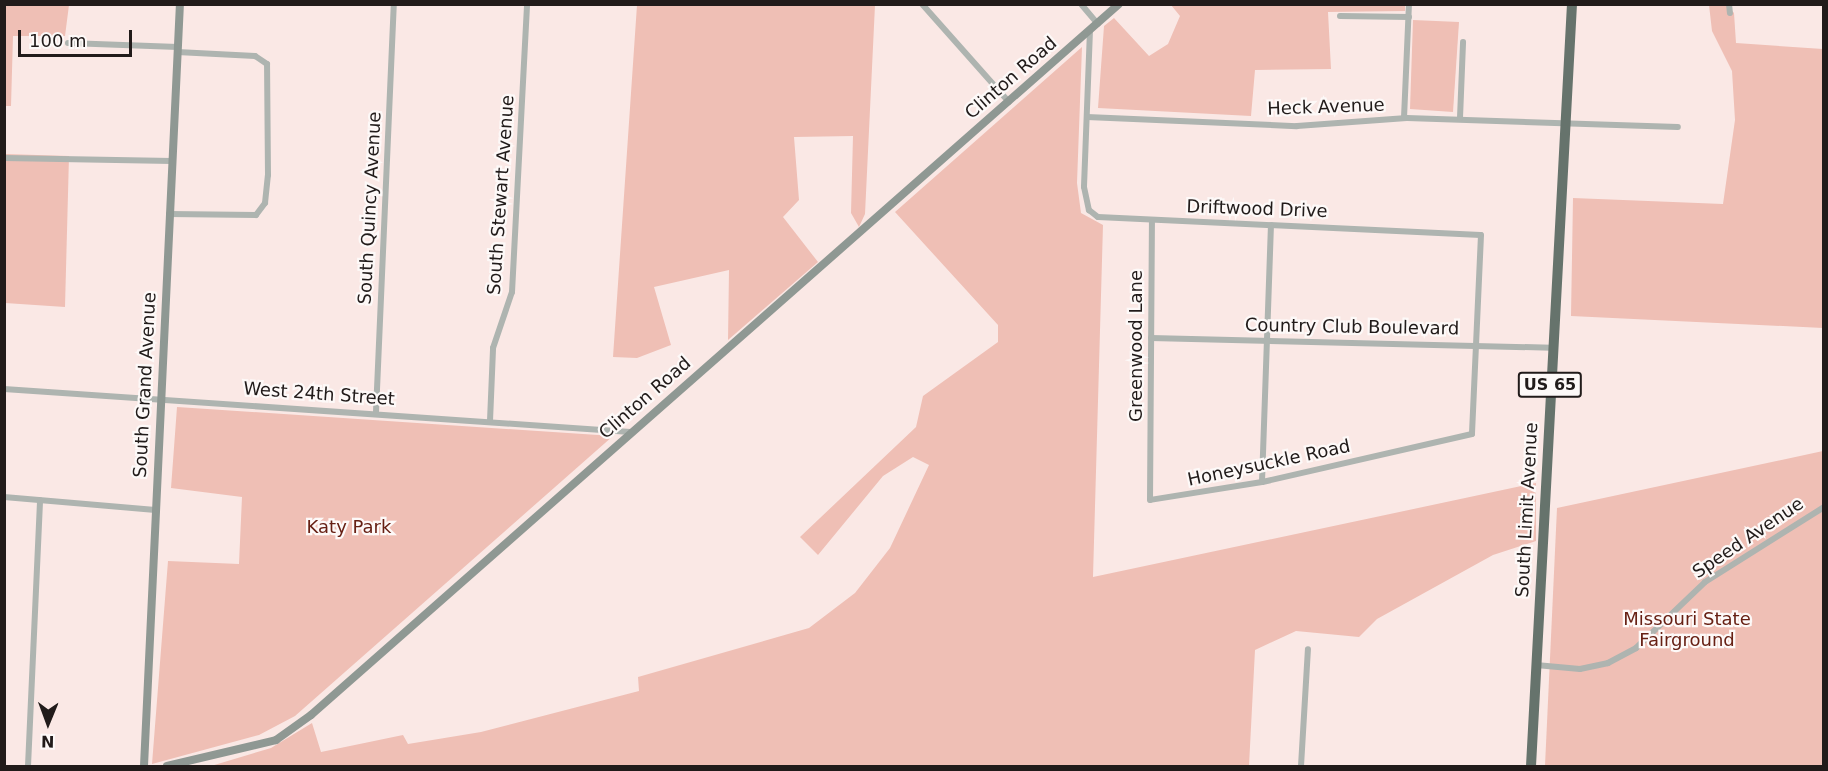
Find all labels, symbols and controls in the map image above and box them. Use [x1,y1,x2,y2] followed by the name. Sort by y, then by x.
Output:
[21,18,135,56] scale bar
[29,30,87,51] text: 100 m
[961,32,1061,124] street label: Clinton Road
[483,94,519,296] street label: South Stewart Avenue
[1267,94,1385,120] street label: Heck Avenue
[354,111,386,305] street label: South Quincy Avenue
[1186,196,1328,222] street label: Driftwood Drive
[1125,270,1147,422] street label: Greenwood Lane
[129,292,161,478] street label: South Grand Avenue
[1245,314,1459,340] street label: Country Club Boulevard
[595,352,695,444] street label: Clinton Road
[1517,372,1583,398] road number: US 65
[243,378,395,410] street label: West 24th Street
[1512,422,1542,598] street label: South Limit Avenue
[1186,435,1352,491] street label: Honeysuckle Road
[1688,493,1808,583] street label: Speed Avenue
[307,516,391,538] park label: Katy Park
[1623,609,1751,652] park label: Missouri State Fairground
[18,693,78,753] north arrow
[41,732,55,751] text: N

